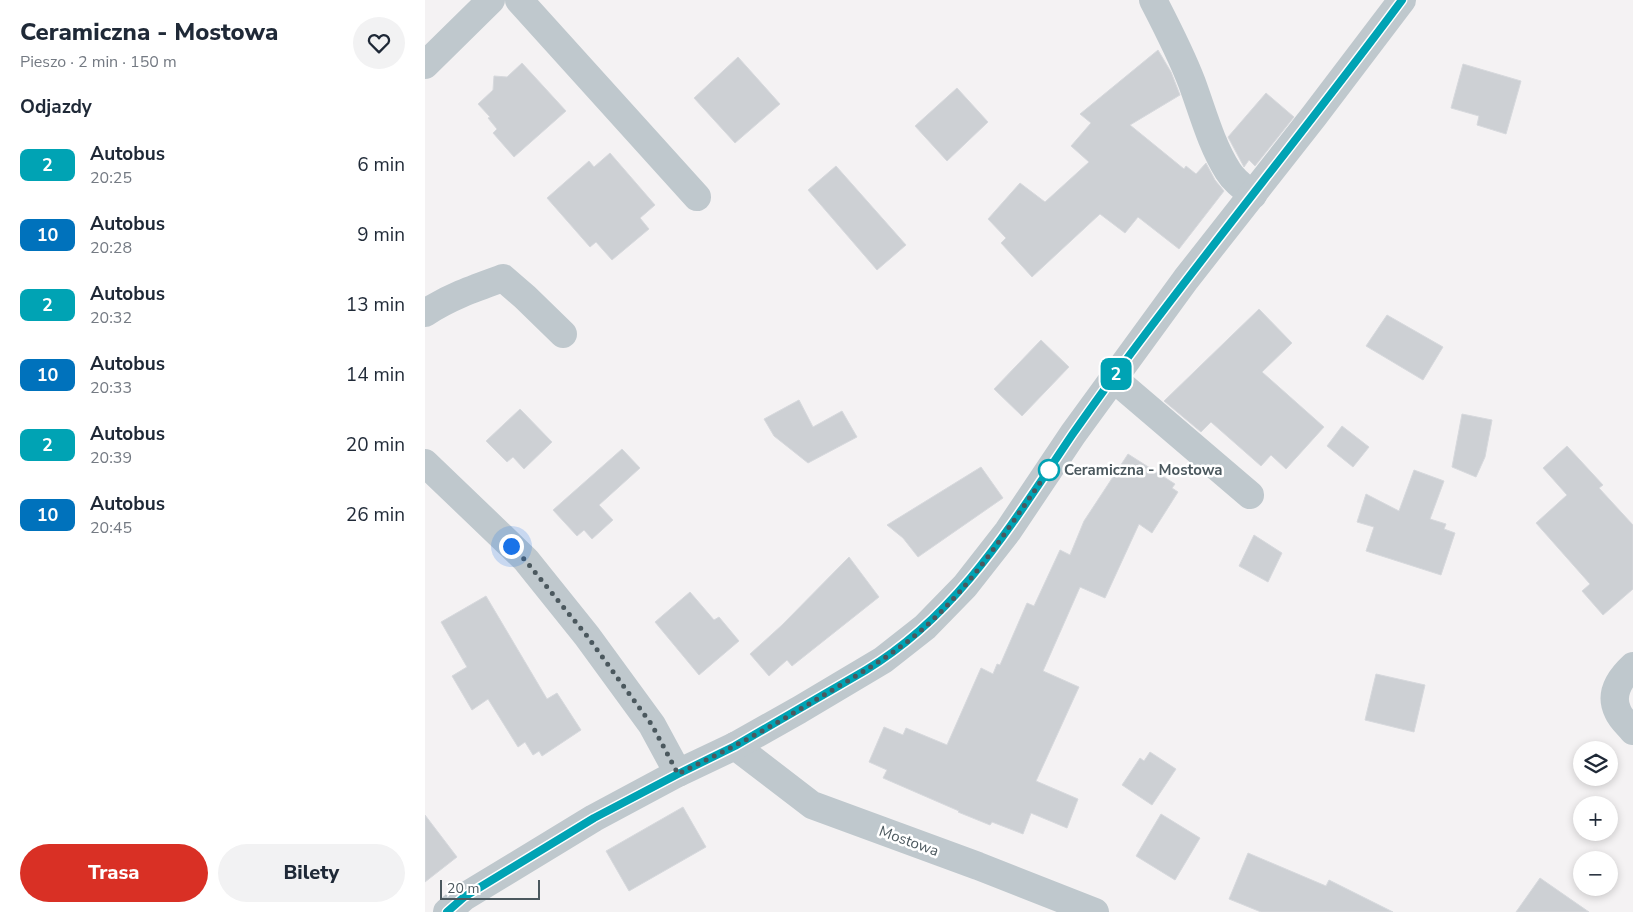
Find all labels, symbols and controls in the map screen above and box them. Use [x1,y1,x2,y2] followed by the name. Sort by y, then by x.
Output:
[20,16,278,48] text: Ceramiczna - Mostowa
[353,17,405,69] button: heart
[20,51,177,73] text: Pieszo · 2 min · 150 m
[20,94,92,120] text: Odjazdy
[90,141,165,167] text: Autobus
[357,152,405,178] text: 6 min
[42,153,53,177] text: 2
[90,167,132,189] text: 20:25
[90,211,165,237] text: Autobus
[357,222,405,248] text: 9 min
[37,223,58,247] text: 10
[90,237,132,259] text: 20:28
[90,281,165,307] text: Autobus
[346,292,405,318] text: 13 min
[42,293,53,317] text: 2
[90,307,132,329] text: 20:32
[90,351,165,377] text: Autobus
[1100,358,1132,390] line badge: 2
[346,362,405,388] text: 14 min
[1111,362,1121,386] text: 2
[37,363,58,387] text: 10
[90,377,132,399] text: 20:33
[90,421,165,447] text: Autobus
[346,432,405,458] text: 20 min
[42,433,53,457] text: 2
[90,447,132,469] text: 20:39
[1038,459,1060,481] marker: Ceramiczna - Mostowa
[1064,460,1223,480] place label: Ceramiczna - Mostowa
[90,491,165,517] text: Autobus
[346,502,405,528] text: 26 min
[37,503,58,527] text: 10
[90,517,132,539] text: 20:45
[499,534,524,559] your location
[1573,741,1618,896] map controls
[1573,741,1618,786] button: layers
[1573,796,1618,841] button: +
[876,821,942,861] street label: Mostowa
[20,844,208,902] button: Trasa
[218,844,405,902] button: Bilety
[1573,851,1618,896] button: −
[440,877,540,900] scale bar
[447,879,479,898] text: 20 m

